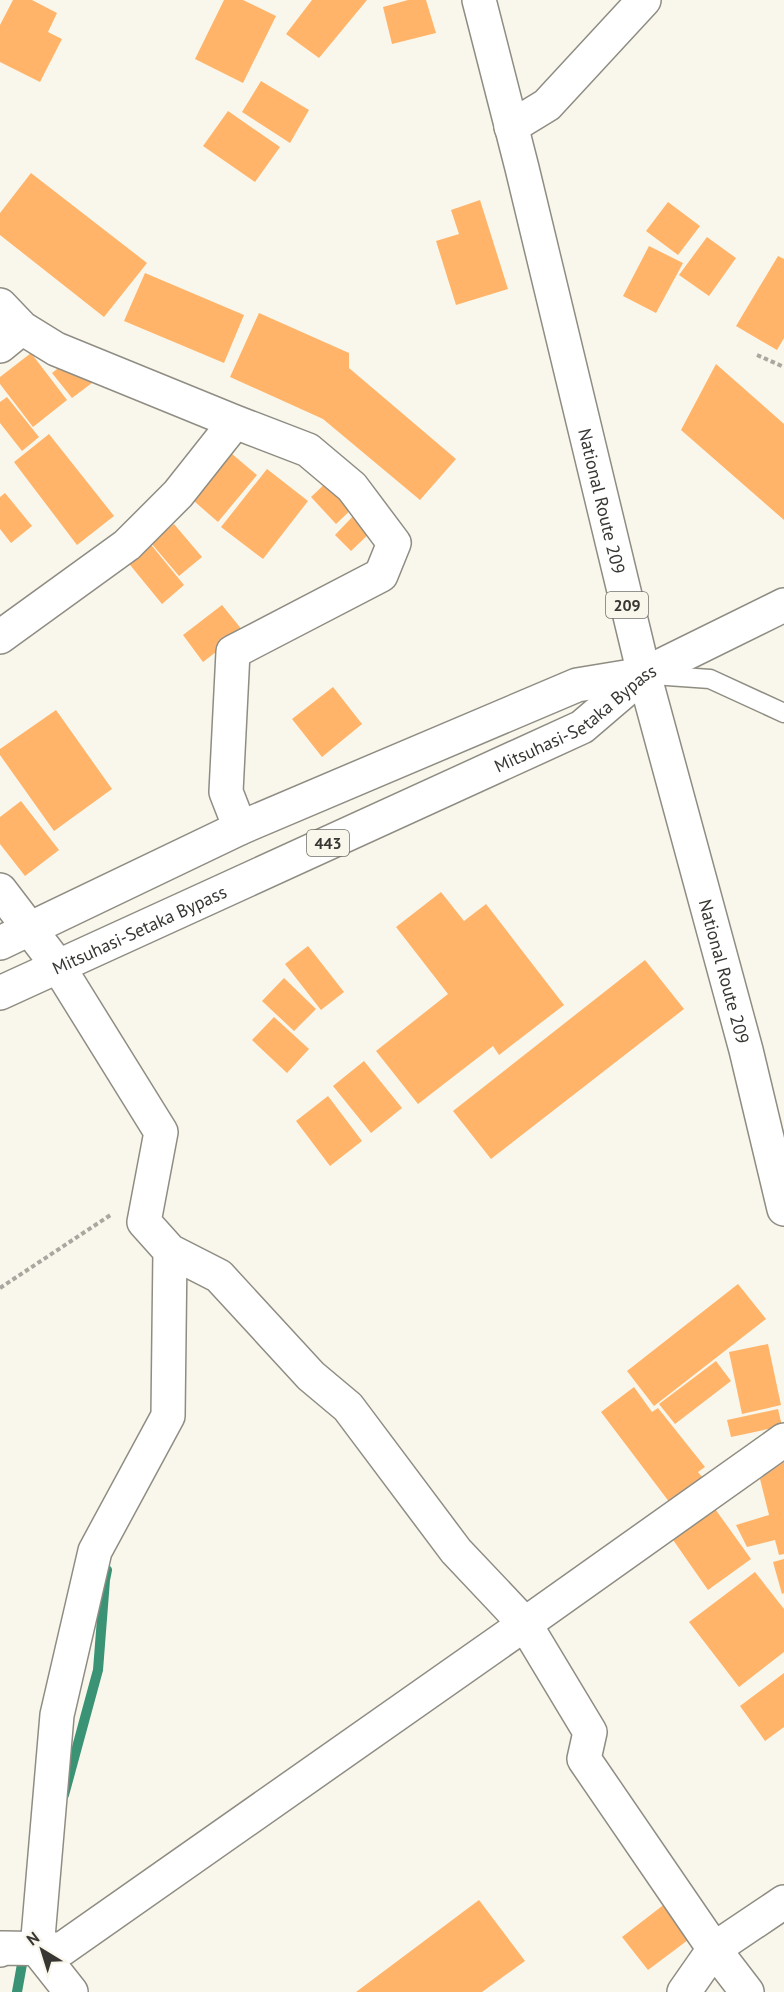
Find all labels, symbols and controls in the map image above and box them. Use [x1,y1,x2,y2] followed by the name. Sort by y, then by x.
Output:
[574,426,631,576] street label: National Route 209
[606,592,648,618] road number: 209
[490,658,660,777] street label: Mitsuhasi-Setaka Bypass
[307,830,349,856] road number: 443
[48,880,230,979] street label: Mitsuhasi-Setaka Bypass
[694,896,755,1046] street label: National Route 209
[12,1920,72,1980] north arrow
[22,1927,43,1949] text: N

